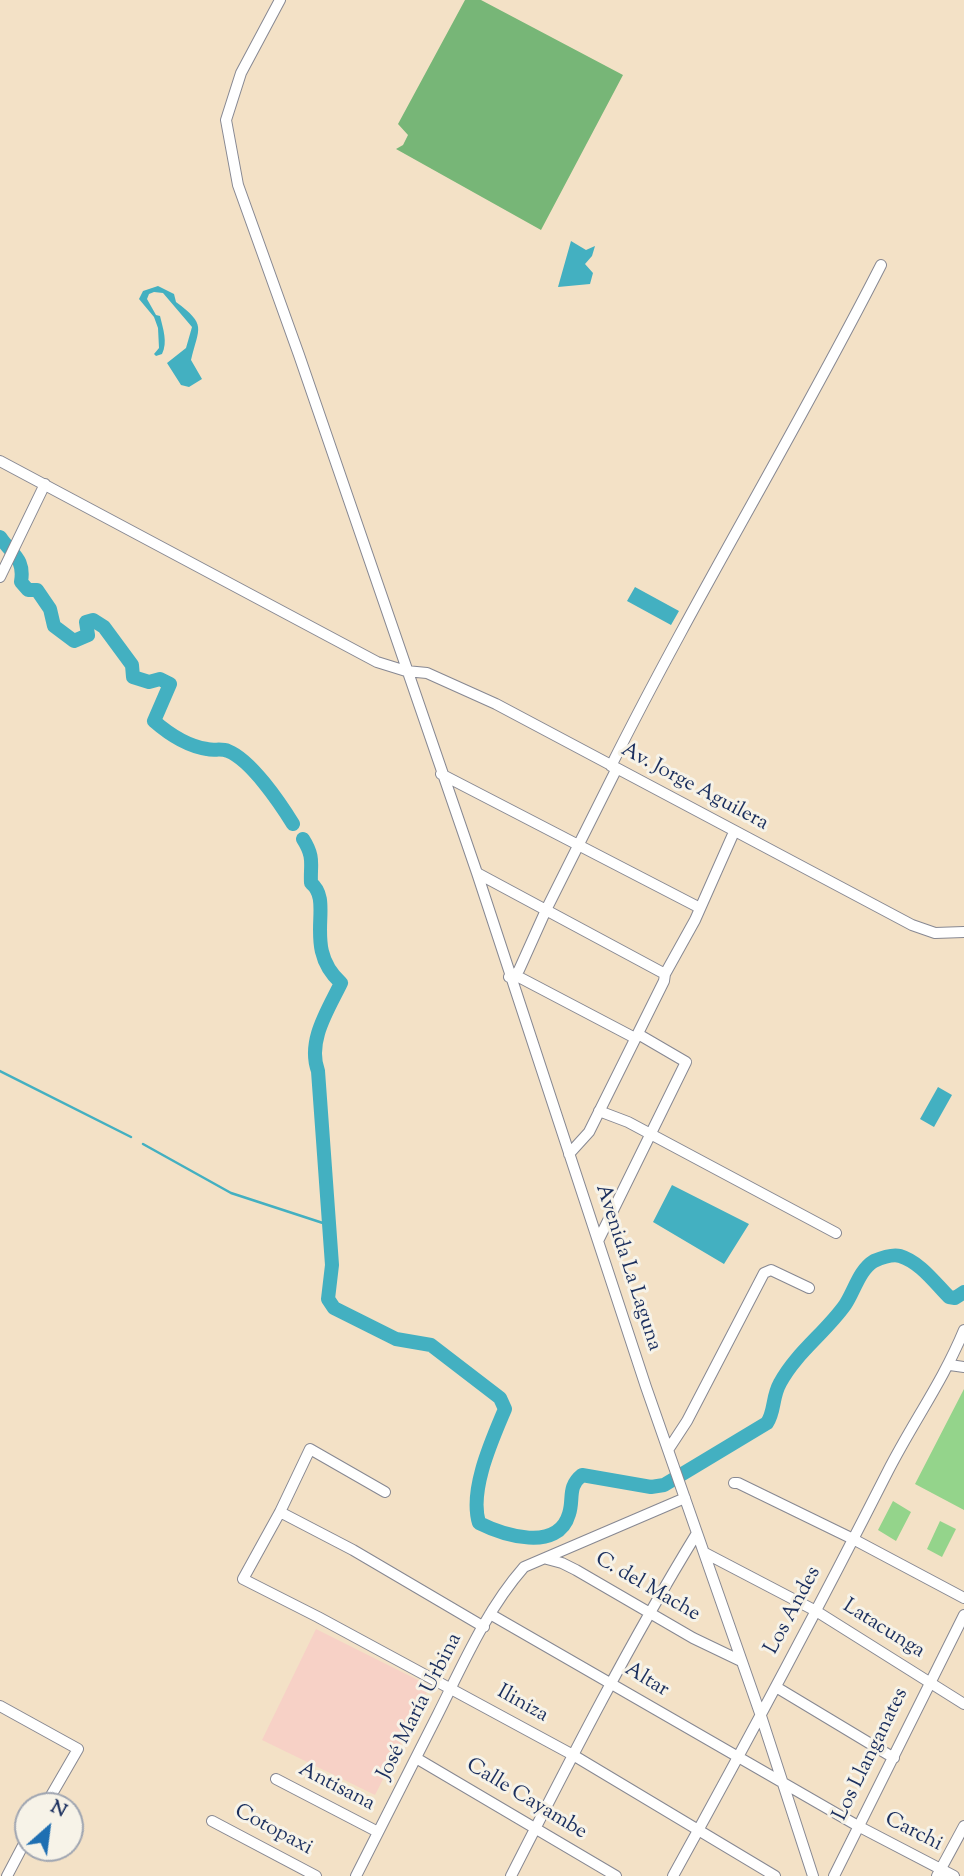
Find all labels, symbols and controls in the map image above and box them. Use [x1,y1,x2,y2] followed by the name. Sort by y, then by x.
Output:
[616,739,772,837] street label: Av. Jorge Aguilera
[588,1182,666,1354] street label: Avenida La Laguna
[590,1548,704,1628] street label: C. del Mache
[760,1563,828,1659] street label: Los Andes
[837,1595,929,1665] street label: Latacunga
[373,1630,469,1784] street label: José María Urbina
[619,1658,673,1704] street label: Altar
[492,1681,552,1729] street label: Iliniza
[829,1685,915,1825] street label: Los Llanganates
[461,1754,591,1846] street label: Calle Cayambe
[294,1758,378,1818] street label: Antisana
[14,1792,84,1862] north arrow
[45,1794,71,1825] text: N
[230,1800,316,1862] street label: Cotopaxi
[880,1808,946,1858] street label: Carchi

